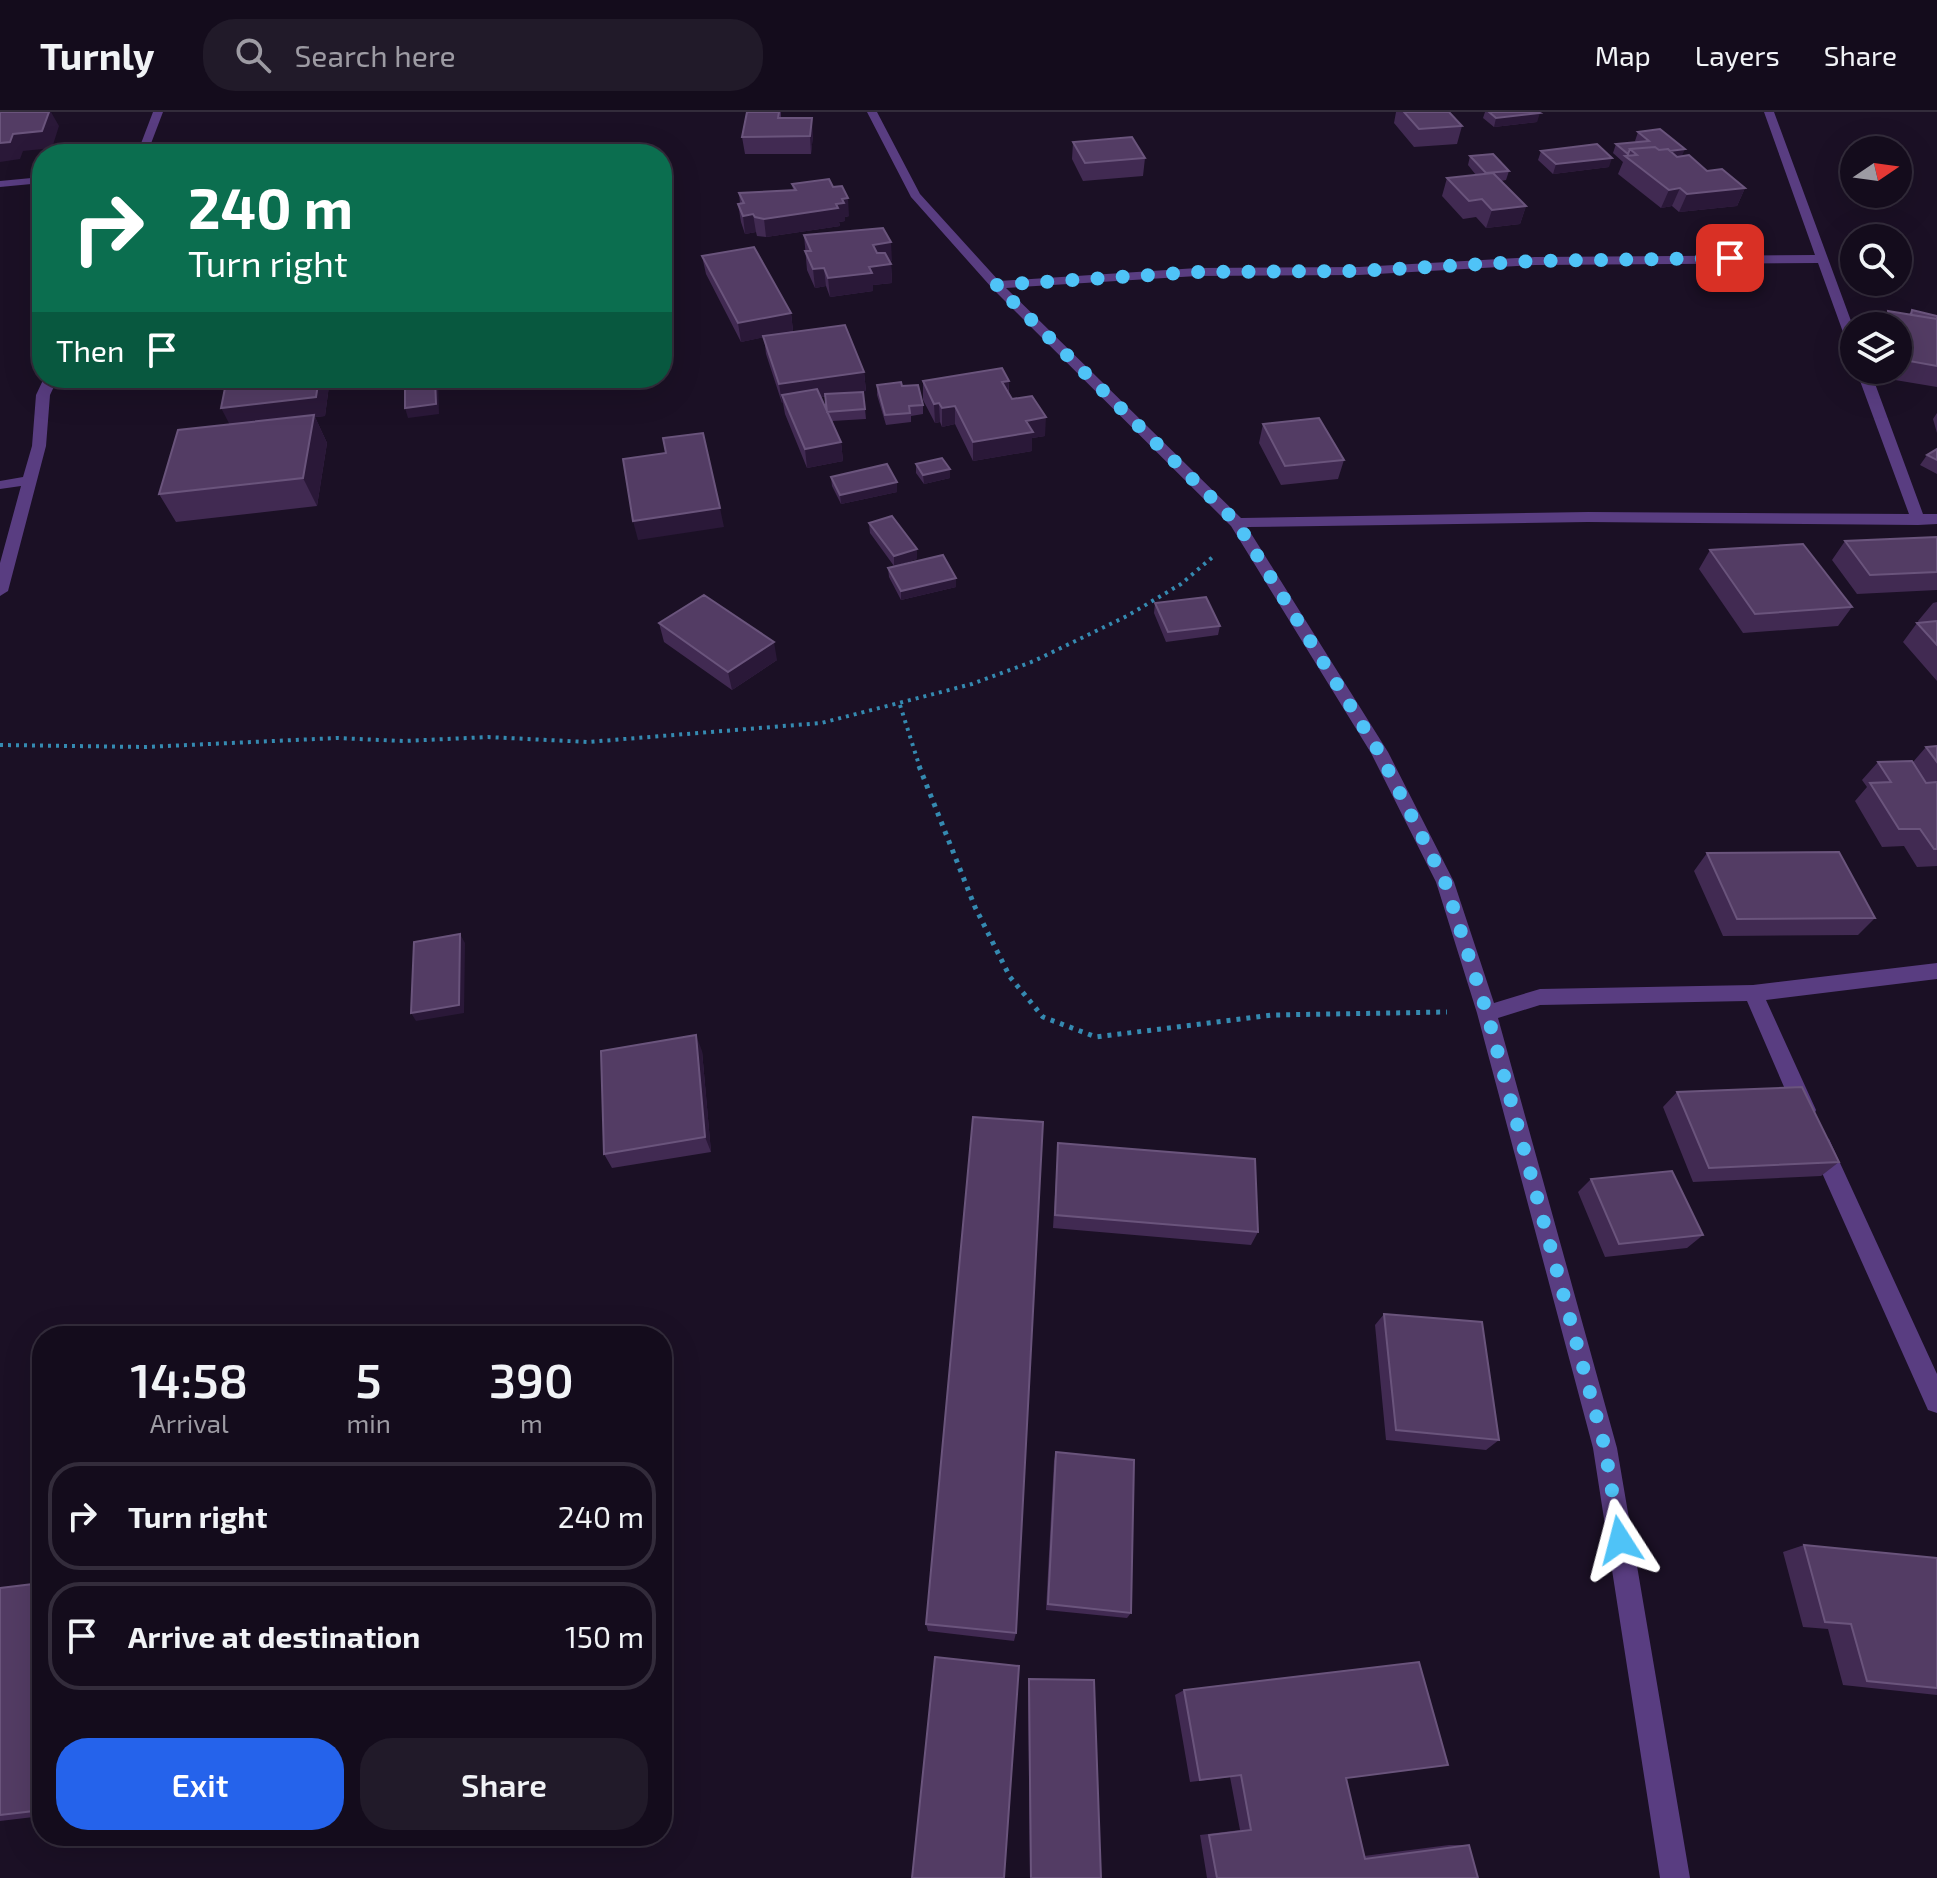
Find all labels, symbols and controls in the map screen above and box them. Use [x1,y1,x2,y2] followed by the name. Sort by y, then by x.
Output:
[203,19,763,91] search box
[40,32,155,78] text: Turnly
[231,33,275,77] icon: search
[295,37,456,73] text: Search here
[1595,38,1651,72] text: Map
[1695,38,1780,72] text: Layers
[1824,38,1897,72] text: Share
[1840,136,1912,208] north arrow
[1840,136,1912,384] map controls
[188,173,353,240] text: 240 m
[56,176,160,280] icon: right
[1696,224,1764,292] pin
[1840,224,1912,296] button: search
[1708,236,1752,280] icon: arrive
[188,241,348,284] text: Turn right
[1840,312,1912,384] button: layers
[140,328,184,372] icon: arrive
[56,332,124,368] text: Then
[130,1350,248,1408] text: 14:58
[356,1350,382,1408] text: 5
[489,1350,574,1408] text: 390
[150,1407,229,1438] text: Arrival
[346,1407,391,1438] text: min
[520,1407,543,1438] text: m
[60,1494,104,1538] icon: right
[128,1498,268,1534] text: Turn right
[558,1498,644,1534] text: 240 m
[1578,1498,1662,1582] position arrow
[60,1614,104,1658] icon: arrive
[128,1618,420,1654] text: Arrive at destination
[565,1618,644,1654] text: 150 m
[56,1738,344,1830] button: Exit
[360,1738,648,1830] button: Share

